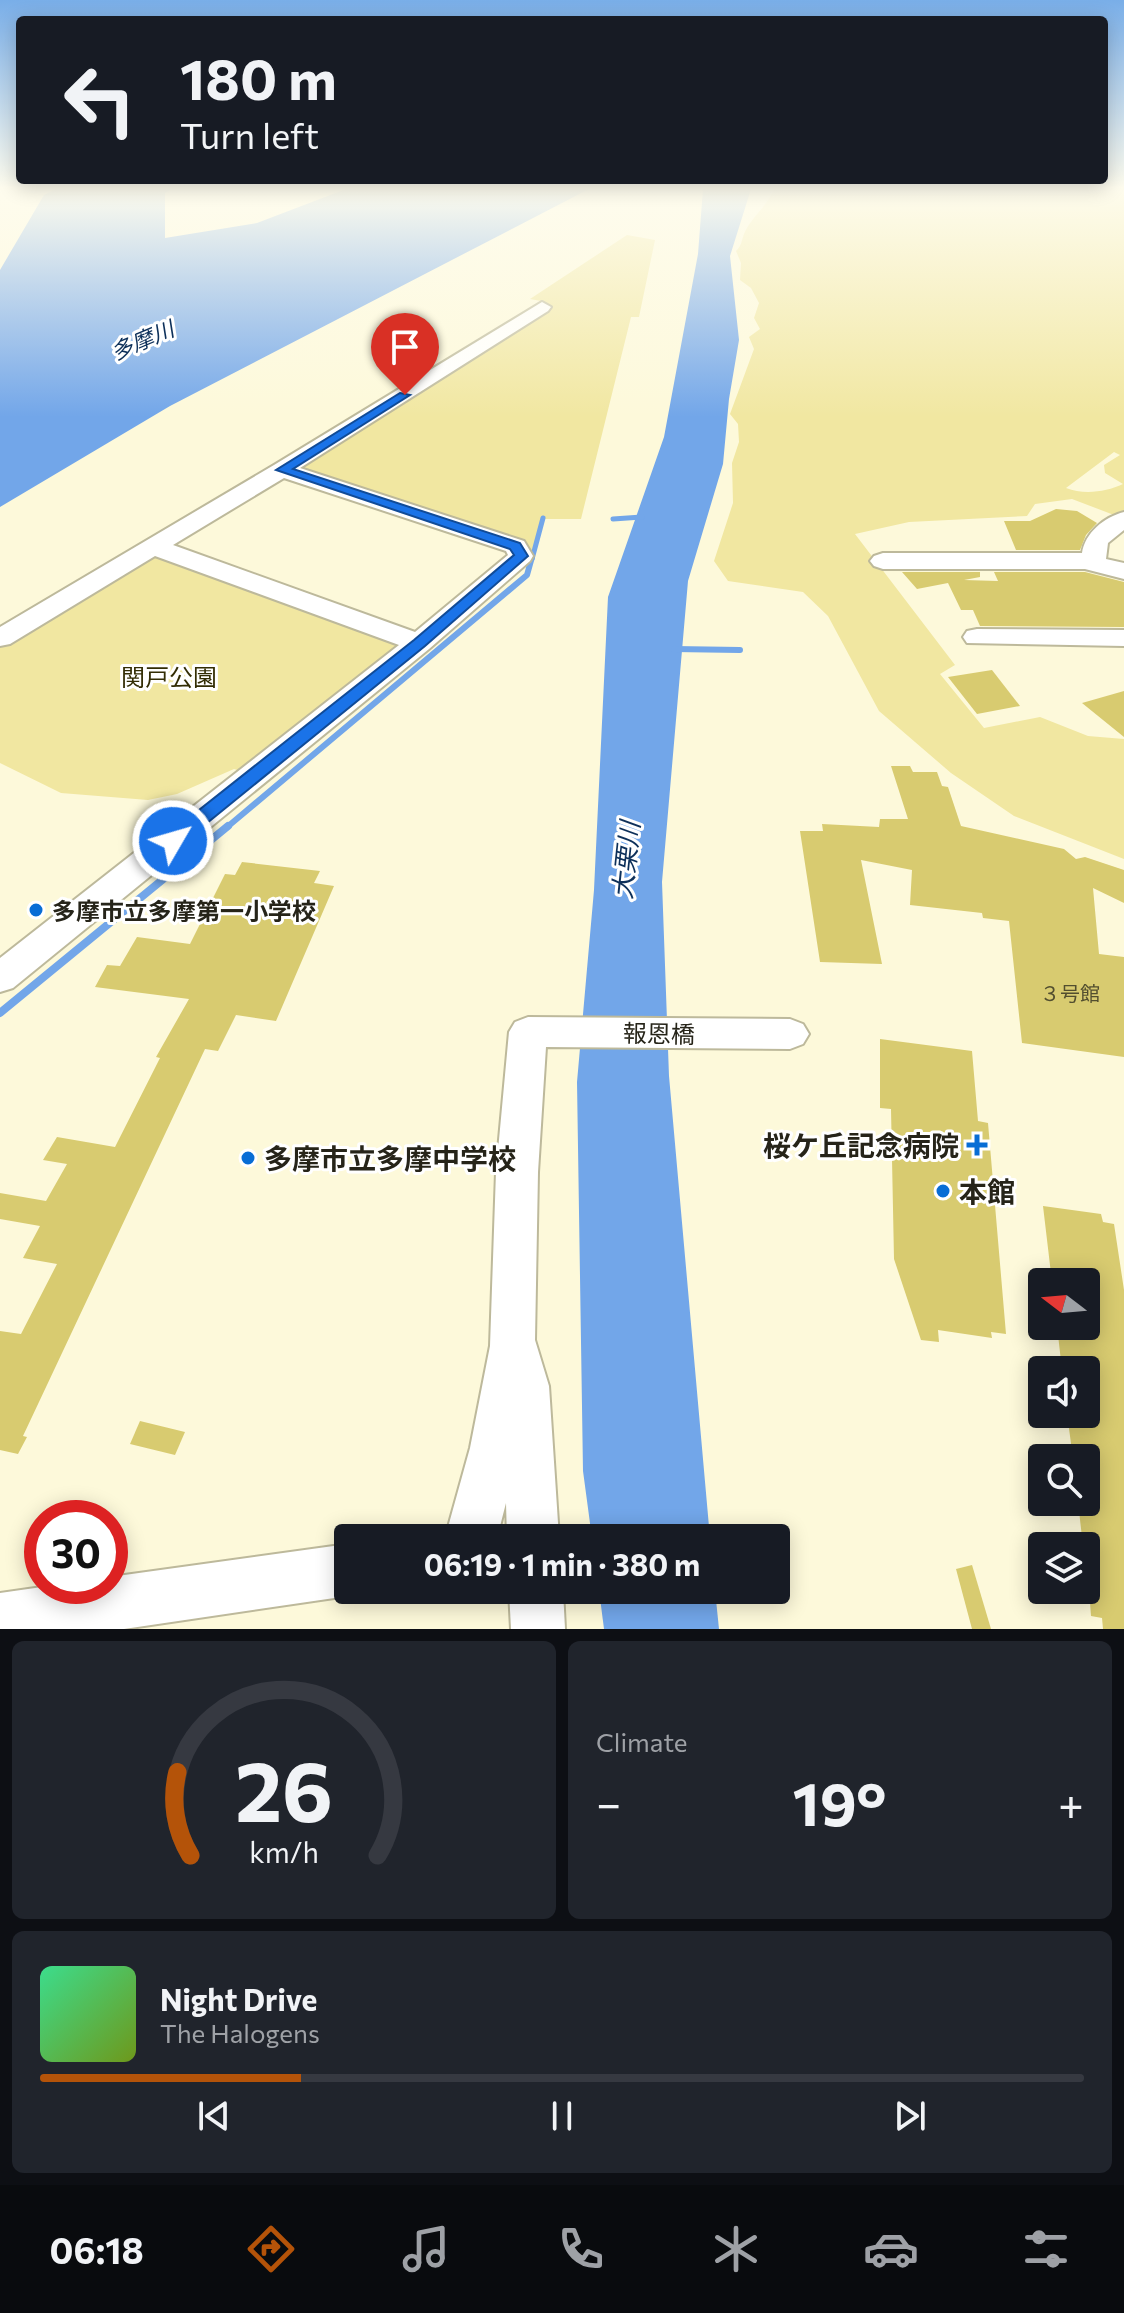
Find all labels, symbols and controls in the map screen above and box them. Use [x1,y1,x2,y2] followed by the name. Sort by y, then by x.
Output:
[180,43,337,112] text: 180 m
[48,48,152,152] icon: left
[180,112,319,156] text: Turn left
[371,313,439,395] pin
[106,314,179,365] water label: 多摩川
[383,325,427,369] icon: arrive
[121,662,217,691] park label: 関戸公園
[131,799,215,883] position arrow
[606,817,645,900] water label: 大栗川
[52,896,316,925] place label: 多摩市立多摩第一小学校
[27,901,45,919] marker: 多摩市立多摩第一小学校
[1040,981,1100,1005] house number: ３号館
[623,1018,695,1048] street label: 報恩橋
[763,1128,959,1162] place label: 桜ケ丘記念病院
[966,1134,988,1156] marker: 桜ケ丘記念病院
[264,1141,516,1175] place label: 多摩市立多摩中学校
[239,1149,257,1167] marker: 多摩市立多摩中学校
[959,1174,1015,1208] place label: 本館
[934,1182,952,1200] marker: 本館
[1028,1268,1100,1340] north arrow
[1028,1268,1100,1604] map controls
[1028,1356,1100,1428] button: sound
[1028,1444,1100,1516] button: search
[24,1500,128,1604] speed limit sign: 30
[1028,1532,1100,1604] button: layers
[424,1545,700,1582] text: 06:19 · 1 min · 380 m
[596,1726,688,1757] text: Climate
[235,1737,333,1839] text: 26
[792,1765,887,1838] text: 19°
[596,1775,621,1829] text: −
[1058,1775,1084,1829] text: +
[249,1834,319,1869] text: km/h
[160,1980,317,2017] text: Night Drive
[160,2017,320,2048] text: The Halogens
[192,2094,236,2138] icon: previous
[540,2094,584,2138] icon: pause
[888,2094,932,2138] icon: next
[243,2221,299,2277] icon: directions
[398,2221,454,2277] icon: music
[553,2221,609,2277] icon: phone
[708,2221,764,2277] icon: climate
[863,2221,919,2277] icon: car
[1018,2221,1074,2277] icon: filters
[50,2227,144,2271] text: 06:18

